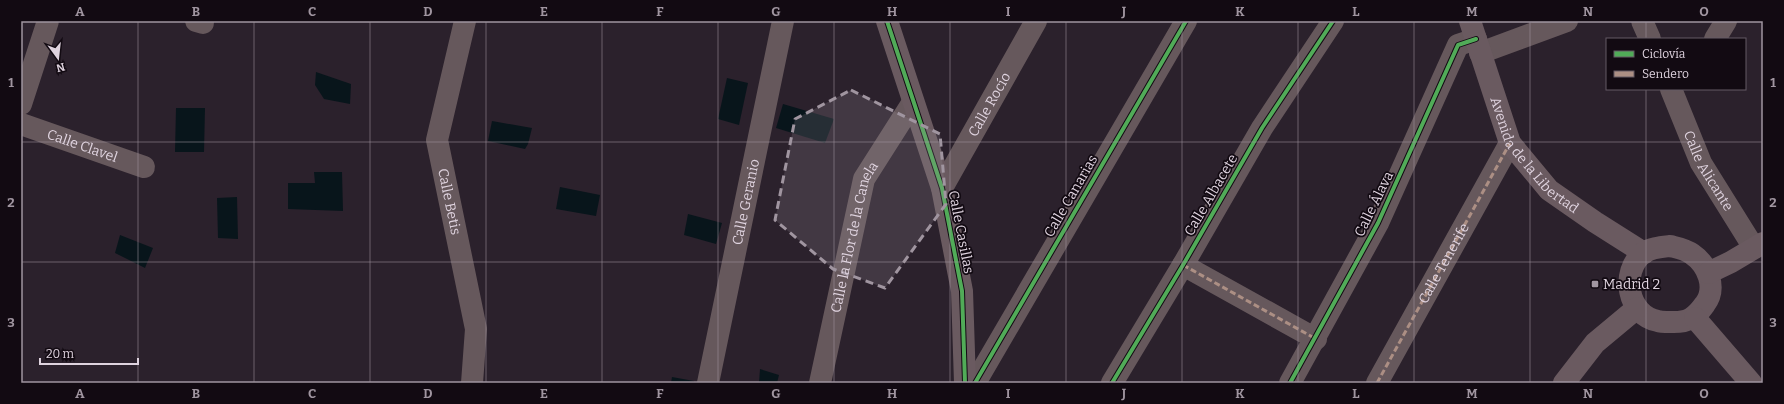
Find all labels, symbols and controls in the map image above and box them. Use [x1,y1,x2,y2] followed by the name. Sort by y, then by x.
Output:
[75,4,85,19] text: A
[192,4,200,19] text: B
[308,4,316,19] text: C
[423,4,433,19] text: D
[540,4,548,19] text: E
[656,4,664,19] text: F
[771,4,781,19] text: G
[887,4,897,19] text: H
[1006,4,1011,19] text: I
[1121,4,1127,19] text: J
[1235,4,1245,19] text: K
[1352,4,1360,19] text: L
[1466,4,1478,19] text: M
[1583,4,1593,19] text: N
[1699,4,1709,19] text: O
[38,38,78,78] north arrow
[1606,38,1746,90] legend
[1642,47,1686,61] text: Ciclovía
[54,60,66,75] text: N
[1642,67,1689,81] text: Sendero
[964,69,1014,140] street label: Calle Rocío
[8,75,14,90] text: 1
[1770,75,1776,90] text: 1
[1487,95,1582,217] street label: Avenida de la Libertad
[45,125,120,166] street label: Calle Clavel
[1680,128,1737,214] street label: Calle Alicante
[1181,151,1241,239] street label: Calle Albacete
[1041,152,1101,240] street label: Calle Canarias
[728,157,763,246] street label: Calle Geranio
[827,158,882,314] street label: Calle la Flor de la Canela
[435,167,465,236] street label: Calle Betis
[1350,168,1397,239] street label: Calle Álava
[945,189,977,275] street label: Calle Casillas
[7,195,15,210] text: 2
[1769,195,1777,210] text: 2
[1414,220,1472,306] street label: Calle Tenerife
[1603,276,1660,293] place label: Madrid 2
[1590,279,1600,289] marker: Madrid 2
[7,315,15,330] text: 3
[1769,315,1777,330] text: 3
[40,340,138,366] scale bar
[46,347,75,361] text: 20 m
[75,386,85,401] text: A
[192,386,200,401] text: B
[308,386,316,401] text: C
[423,386,433,401] text: D
[540,386,548,401] text: E
[656,386,664,401] text: F
[771,386,781,401] text: G
[887,386,897,401] text: H
[1006,386,1011,401] text: I
[1121,386,1127,401] text: J
[1235,386,1245,401] text: K
[1352,386,1360,401] text: L
[1466,386,1478,401] text: M
[1583,386,1593,401] text: N
[1699,386,1709,401] text: O

